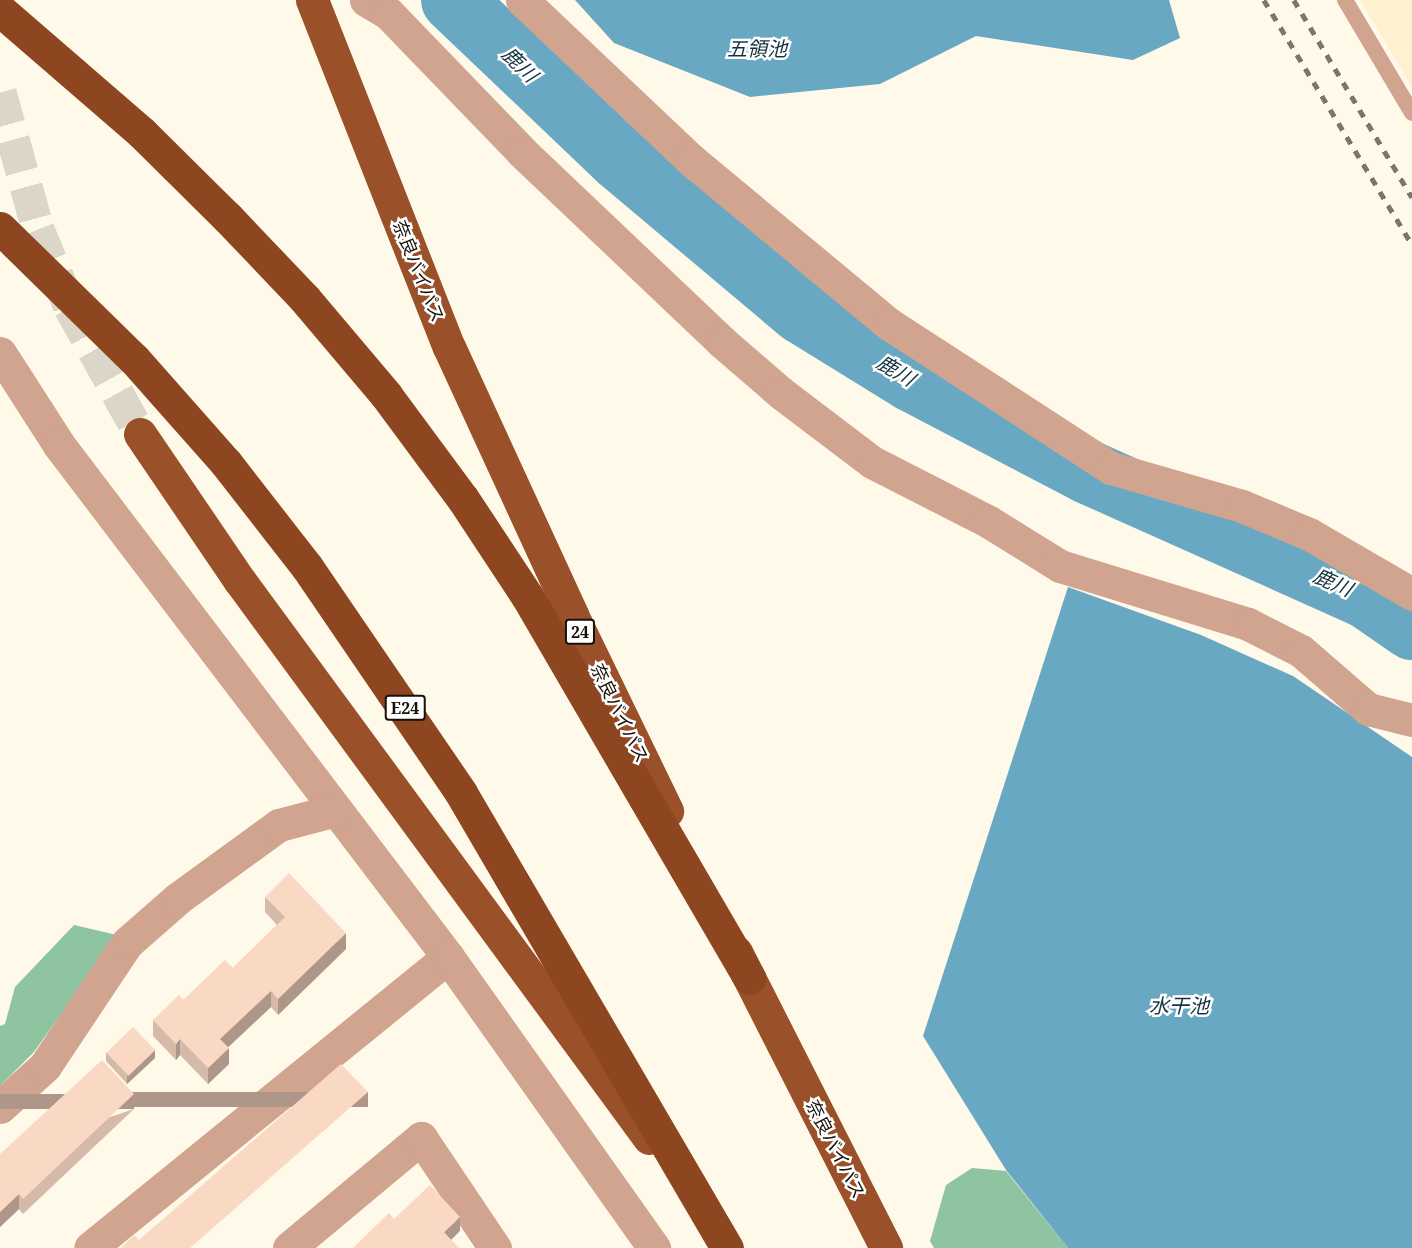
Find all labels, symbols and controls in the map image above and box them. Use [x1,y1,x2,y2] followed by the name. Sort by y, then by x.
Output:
[727,36,787,60] water label: 五領池
[497,41,543,87] water label: 鹿川
[389,217,449,325] street label: 奈良バイパス
[873,349,919,391] water label: 鹿川
[1310,563,1356,601] water label: 鹿川
[564,619,596,645] road number: 24
[587,660,653,766] street label: 奈良バイパス
[384,695,426,721] road number: E24
[1149,993,1209,1017] water label: 水干池
[802,1096,870,1202] street label: 奈良バイパス

